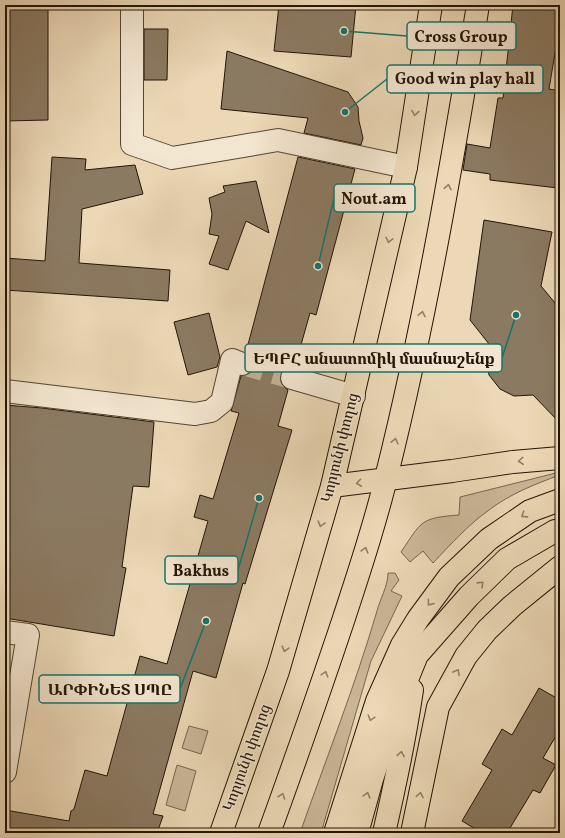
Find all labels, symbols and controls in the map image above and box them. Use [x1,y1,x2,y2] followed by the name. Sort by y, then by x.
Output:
[407,22,516,50] callout: Cross Group
[414,27,508,49] text: Cross Group
[387,65,543,93] callout: Good win play hall
[395,69,536,91] text: Good win play hall
[411,110,420,116] one-way arrow
[334,184,415,212] callout: Nout.am
[443,184,452,190] one-way arrow
[341,189,407,211] text: Nout.am
[386,237,394,243] one-way arrow
[417,311,426,317] one-way arrow
[245,344,502,372] callout: ԵՊԲՀ անատոմիկ մասնաշենք
[253,349,495,371] text: ԵՊԲՀ անատոմիկ մասնաշենք
[317,391,365,505] street label: Կորյունի փողոց
[390,438,398,444] one-way arrow
[518,457,524,466] one-way arrow
[356,478,362,487] one-way arrow
[522,510,529,517] one-way arrow
[317,520,326,527] one-way arrow
[360,547,369,554] one-way arrow
[165,556,238,584] callout: Bakhus
[173,561,229,583] text: Bakhus
[476,581,484,589] one-way arrow
[428,598,435,605] one-way arrow
[281,645,290,652] one-way arrow
[453,668,460,676] one-way arrow
[321,670,329,677] one-way arrow
[39,675,180,703] callout: ԱՐՓԻՆԵՏ ՍՊԸ
[48,680,172,702] text: ԱՐՓԻՆԵՏ ՍՊԸ
[219,702,277,814] street label: Կորյունի փողոց
[367,714,376,721] one-way arrow
[397,751,405,757] one-way arrow
[363,792,371,799] one-way arrow
[415,792,423,798] one-way arrow
[278,793,286,800] one-way arrow

